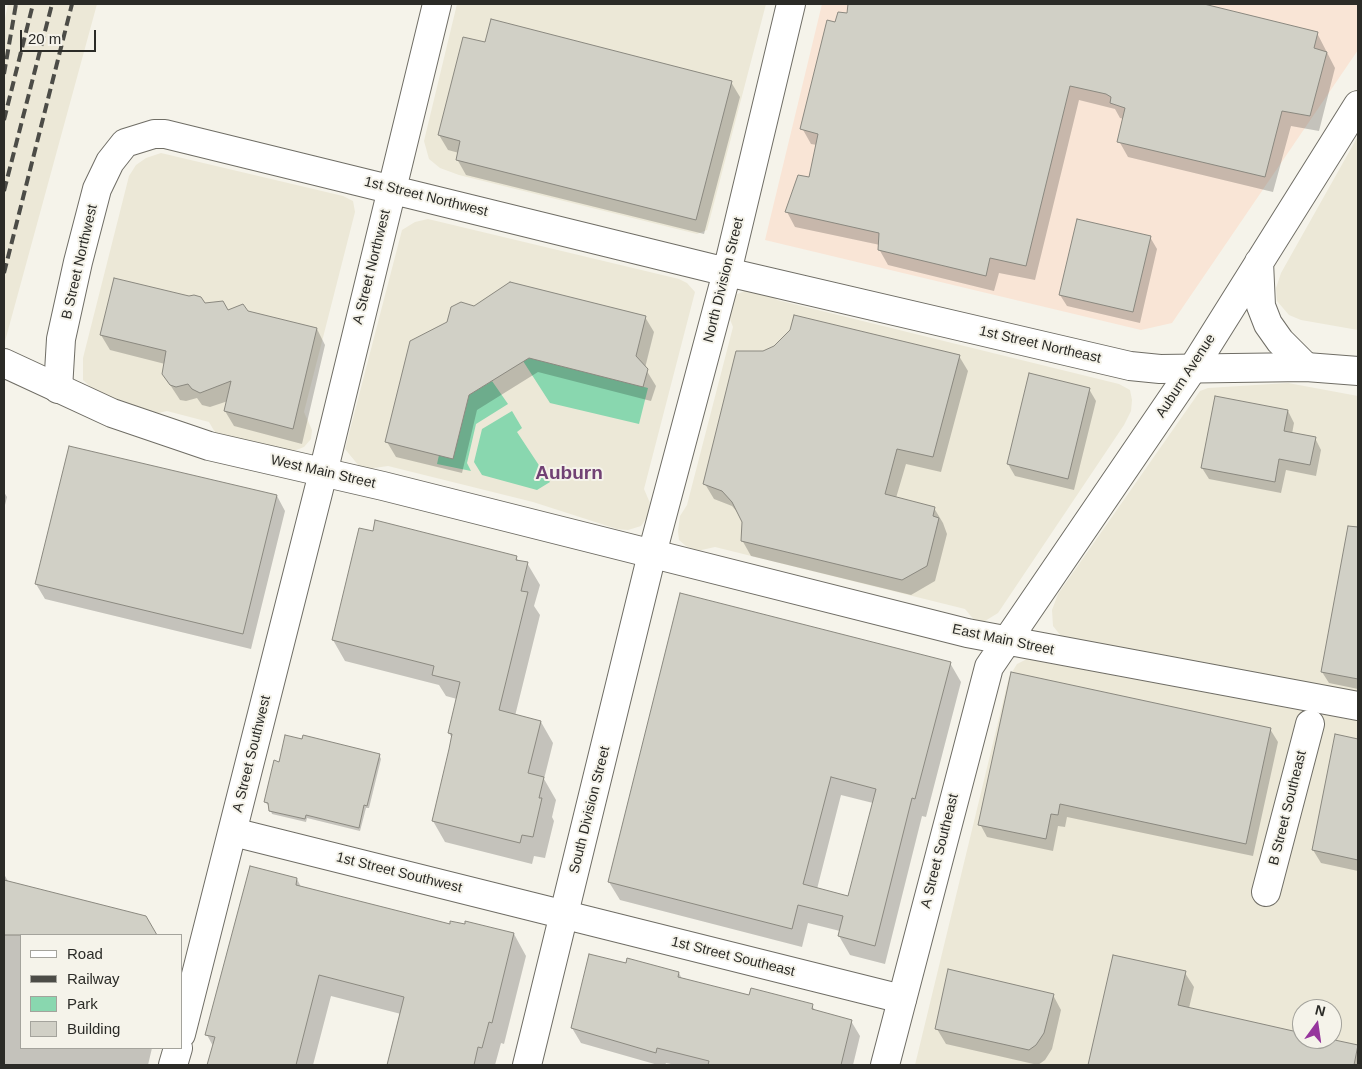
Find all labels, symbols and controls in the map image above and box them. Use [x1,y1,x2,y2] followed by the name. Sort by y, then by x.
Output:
[22,20,99,52] scale bar
[28,30,61,47] text: 20 m
[362,174,490,220] street label: 1st Street Northwest
[59,203,101,321] street label: B Street Northwest
[350,208,394,326] street label: A Street Northwest
[700,216,748,344] street label: North Division Street
[977,323,1103,367] street label: 1st Street Northeast
[1153,331,1219,421] street label: Auburn Avenue
[269,452,377,492] street label: West Main Street
[535,463,603,485] district label: Auburn
[951,621,1055,659] street label: East Main Street
[229,694,275,814] street label: A Street Southwest
[566,745,614,875] street label: South Division Street
[1266,749,1310,867] street label: B Street Southeast
[918,792,962,910] street label: A Street Southeast
[334,849,464,897] street label: 1st Street Southwest
[20,934,182,1049] legend
[669,934,797,980] street label: 1st Street Southeast
[67,945,103,962] text: Road
[67,970,120,987] text: Railway
[67,995,98,1012] text: Park
[1292,999,1342,1049] north arrow
[1314,1001,1327,1019] text: N
[67,1020,120,1037] text: Building

